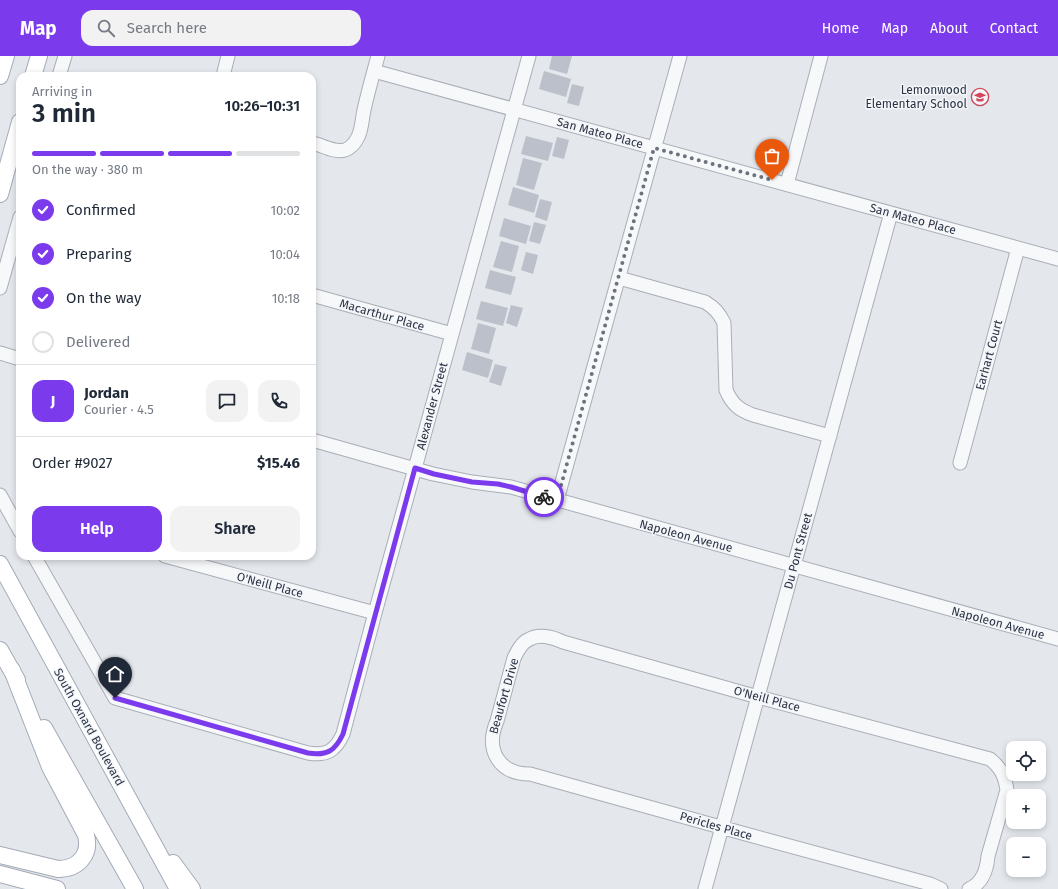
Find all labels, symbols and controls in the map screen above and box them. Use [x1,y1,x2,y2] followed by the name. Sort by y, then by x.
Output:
[81,10,361,46] search box
[20,17,57,40] text: Map
[95,17,117,39] icon: search
[127,19,207,37] text: Search here
[822,20,859,37] text: Home
[881,20,908,37] text: Map
[930,20,968,37] text: About
[990,20,1038,37] text: Contact
[865,83,967,111] place label: Lemonwood Elementary School
[32,84,92,99] text: Arriving in
[970,87,990,107] school or university icon: Lemonwood Elementary School
[225,97,300,115] text: 10:26–10:31
[32,98,96,129] text: 3 min
[555,115,645,151] street label: San Mateo Place
[755,139,789,180] pin
[761,145,783,167] icon: bag
[32,162,143,177] text: On the way · 380 m
[32,199,54,221] icon: check
[66,201,136,219] text: Confirmed
[868,201,958,237] street label: San Mateo Place
[270,203,300,218] text: 10:02
[32,243,54,265] icon: check
[66,245,131,263] text: Preparing
[270,247,300,262] text: 10:04
[32,287,54,309] icon: check
[66,289,141,307] text: On the way
[272,291,300,306] text: 10:18
[338,296,426,334] street label: Macarthur Place
[973,317,1005,392] street label: Earhart Court
[66,333,130,351] text: Delivered
[414,360,451,451] street label: Alexander Street
[206,380,248,422] button: chat
[258,380,300,422] button: phone
[84,384,129,402] text: Jordan
[51,392,55,410] text: J
[84,402,154,417] text: Courier · 4.5
[32,454,112,472] text: Order #9027
[257,454,300,472] text: $15.46
[524,477,564,517] courier
[533,486,555,508] icon: bike
[32,506,162,552] button: Help
[170,506,300,552] button: Share
[781,511,815,591] street label: Du Pont Street
[638,517,734,555] street label: Napoleon Avenue
[235,569,305,601] street label: O'Neill Place
[950,604,1046,642] street label: Napoleon Avenue
[486,656,522,736] street label: Beaufort Drive
[98,657,132,698] pin
[104,663,126,685] icon: home
[51,666,127,788] street label: South Oxnard Boulevard
[732,683,802,715] street label: O'Neill Place
[1006,741,1046,877] map controls
[1006,741,1046,781] button: locate
[1006,789,1046,829] button: +
[678,809,754,843] street label: Pericles Place
[1006,837,1046,877] button: −

